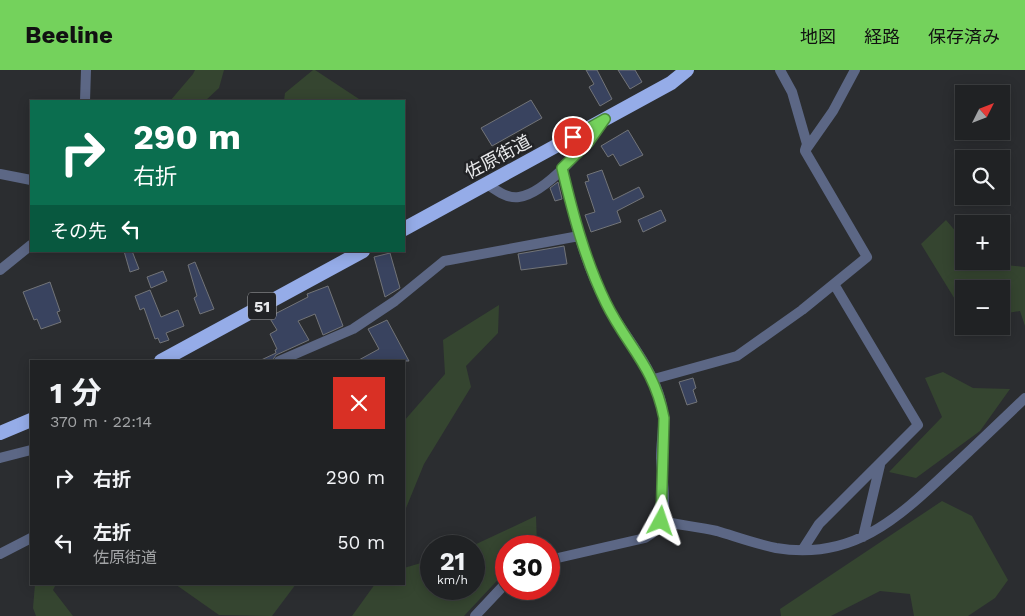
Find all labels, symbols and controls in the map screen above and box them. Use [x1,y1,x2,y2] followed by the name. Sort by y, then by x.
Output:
[25,21,113,49] text: Beeline
[800,26,836,47] text: 地図
[864,26,900,47] text: 経路
[928,26,1000,47] text: 保存済み
[955,85,1010,140] north arrow
[955,85,1010,335] map controls
[133,116,241,158] text: 290 m
[552,116,594,158] pin
[50,120,115,185] icon: right
[559,123,587,151] icon: arrive
[461,130,534,183] street label: 佐原街道
[955,150,1010,205] button: search
[133,164,177,189] text: 右折
[117,215,145,243] icon: left
[955,215,1010,270] button: +
[50,220,107,243] text: その先
[955,280,1010,335] button: −
[248,292,276,320] road number: 51
[50,375,102,410] text: 1 分
[333,377,385,429] button: close
[50,412,152,431] text: 370 m · 22:14
[50,464,78,492] icon: right
[326,466,385,489] text: 290 m
[93,468,131,491] text: 右折
[634,494,686,546] position arrow
[93,521,131,544] text: 左折
[50,529,78,557] icon: left
[338,531,385,554] text: 50 m
[495,535,560,600] speed limit sign: 30
[440,547,465,576] text: 21
[93,548,157,567] text: 佐原街道
[437,573,468,587] text: km/h

